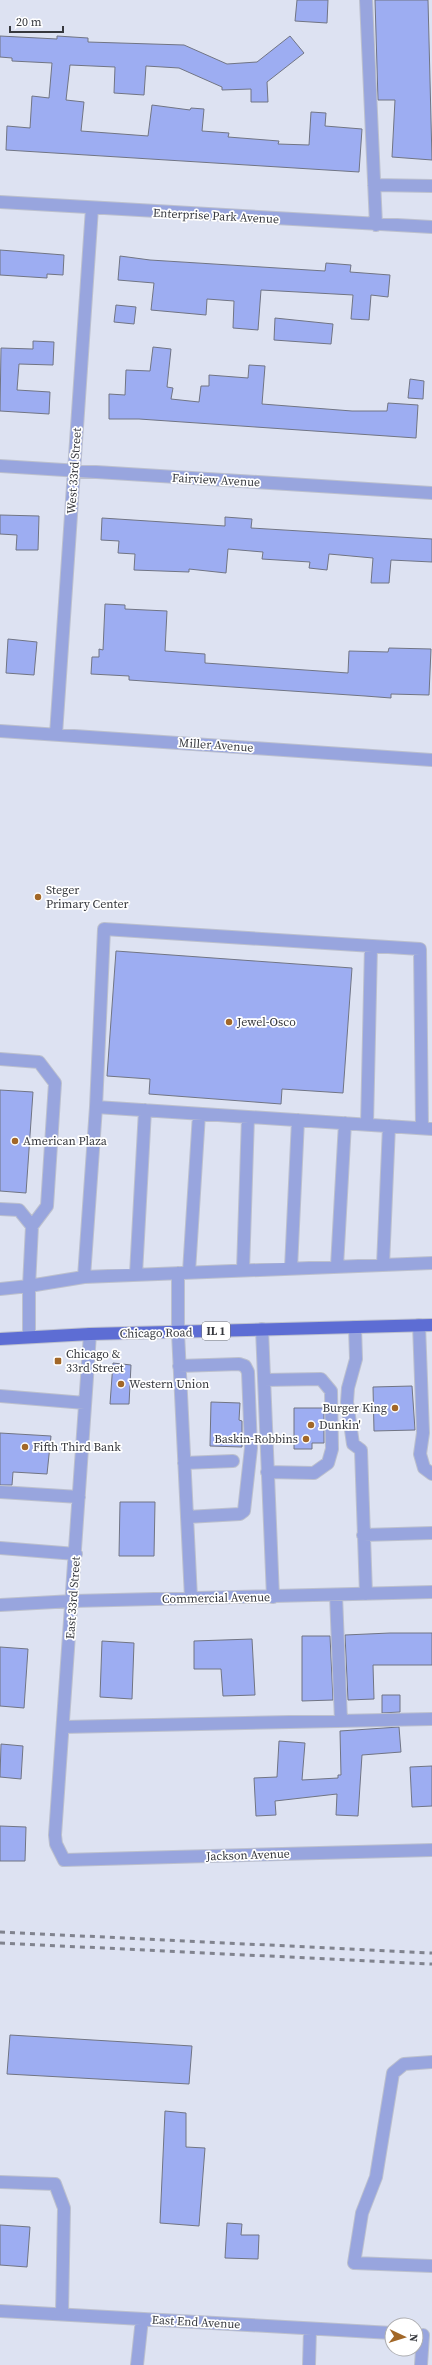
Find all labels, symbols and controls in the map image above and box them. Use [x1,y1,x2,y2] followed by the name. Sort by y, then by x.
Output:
[10,8,63,34] scale bar
[16,14,42,30] text: 20 m
[153,205,279,227] street label: Enterprise Park Avenue
[63,427,85,515] street label: West 33rd Street
[171,470,261,490] street label: Fairview Avenue
[178,734,254,756] street label: Miller Avenue
[46,882,129,912] place label: Steger Primary Center
[33,892,43,902] marker: Steger Primary Center
[236,1014,296,1030] place label: Jewel-Osco
[224,1017,234,1027] marker: Jewel-Osco
[23,1133,108,1149] place label: American Plaza
[10,1136,20,1146] marker: American Plaza
[202,1322,230,1340] road number: IL 1
[119,1324,193,1342] street label: Chicago Road
[66,1346,124,1376] place label: Chicago & 33rd Street
[53,1356,63,1366] marker: Chicago & 33rd Street
[129,1376,209,1392] place label: Western Union
[116,1379,126,1389] marker: Western Union
[323,1400,387,1416] place label: Burger King
[390,1403,400,1413] marker: Burger King
[319,1417,361,1433] place label: Dunkin'
[306,1420,316,1430] marker: Dunkin'
[214,1431,298,1447] place label: Baskin-Robbins
[301,1434,311,1444] marker: Baskin-Robbins
[33,1439,121,1455] place label: Fifth Third Bank
[20,1442,30,1452] marker: Fifth Third Bank
[62,1556,84,1640] street label: East 33rd Street
[162,1589,270,1607] street label: Commercial Avenue
[205,1846,290,1864] street label: Jackson Avenue
[151,2312,241,2332] street label: East End Avenue
[384,2317,424,2357] north arrow
[406,2333,421,2342] text: N

